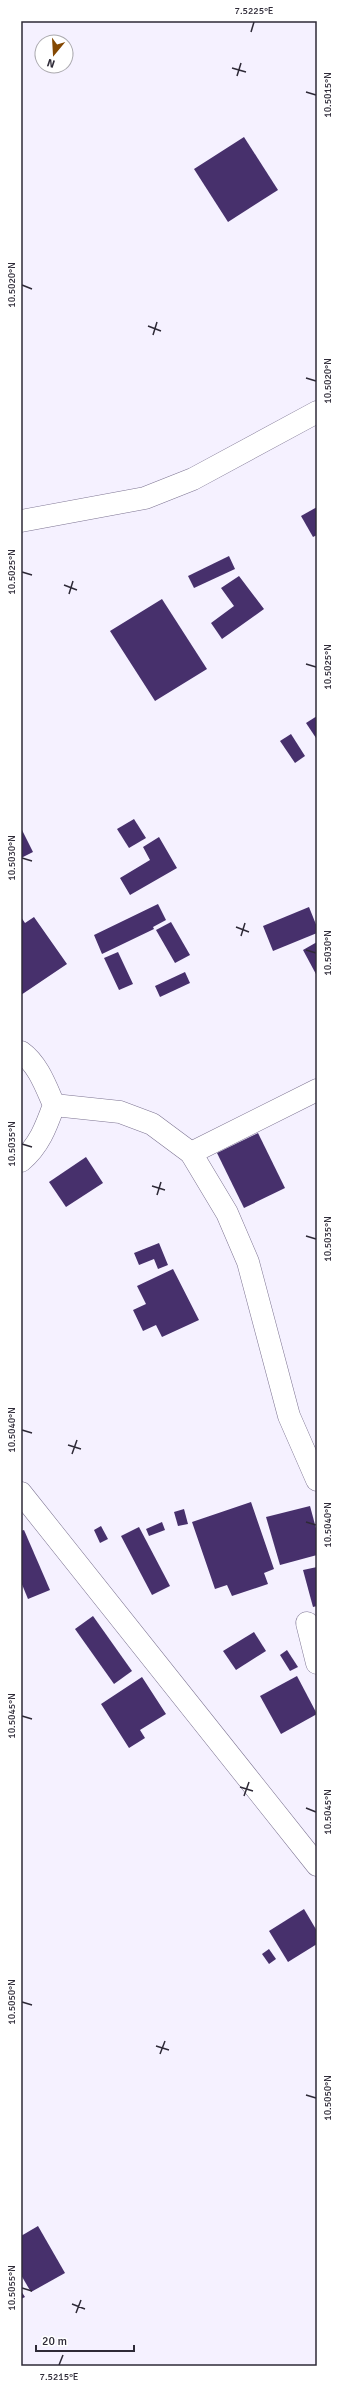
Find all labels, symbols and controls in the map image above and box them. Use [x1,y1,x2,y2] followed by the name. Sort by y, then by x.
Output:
[235,5,274,17] text: 7.5225°E
[34,34,74,74] north arrow
[45,56,57,70] text: N
[322,72,334,118] text: 10.5015°N
[6,262,18,308] text: 10.5020°N
[322,358,334,404] text: 10.5020°N
[6,549,18,595] text: 10.5025°N
[322,644,334,690] text: 10.5025°N
[6,835,18,881] text: 10.5030°N
[322,930,334,976] text: 10.5030°N
[6,1121,18,1167] text: 10.5035°N
[322,1216,334,1262] text: 10.5035°N
[6,1407,18,1453] text: 10.5040°N
[322,1502,334,1548] text: 10.5040°N
[6,1693,18,1739] text: 10.5045°N
[322,1789,334,1835] text: 10.5045°N
[6,1979,18,2025] text: 10.5050°N
[322,2075,334,2121] text: 10.5050°N
[6,2265,18,2311] text: 10.5055°N
[36,2327,134,2353] scale bar
[42,2334,67,2349] text: 20 m
[40,2371,79,2383] text: 7.5215°E

